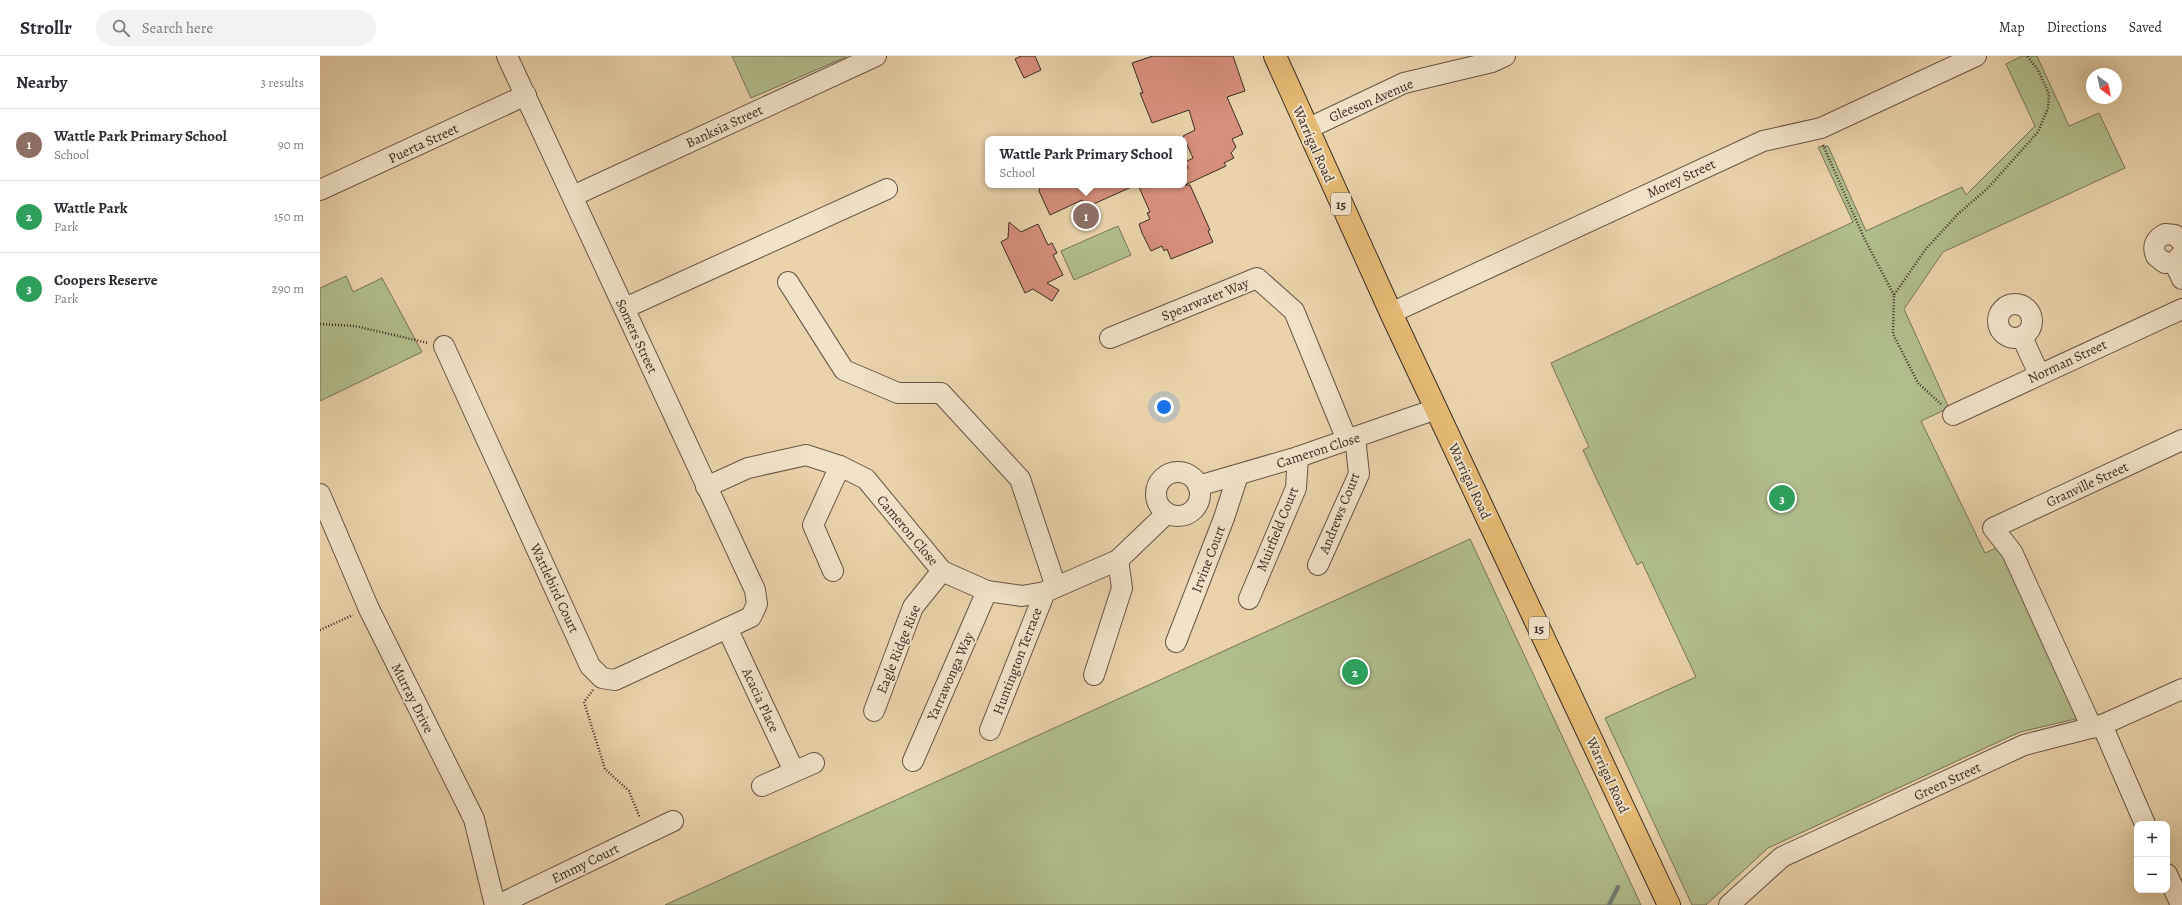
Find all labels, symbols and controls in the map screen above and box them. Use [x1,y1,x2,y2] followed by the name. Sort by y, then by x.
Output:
[96,10,376,46] search box
[20,15,72,41] text: Strollr
[110,17,132,39] icon: search
[142,18,213,38] text: Search here
[1999,18,2025,37] text: Map
[2047,18,2107,37] text: Directions
[2129,18,2162,37] text: Saved
[2086,68,2122,104] north arrow
[16,71,67,94] text: Nearby
[260,74,304,91] text: 3 results
[1326,74,1416,127] street label: Gleeson Avenue
[683,100,766,153] street label: Banksia Street
[1288,102,1339,186] street label: Warrigal Road
[385,119,462,168] street label: Puerta Street
[54,126,227,146] text: Wattle Park Primary School
[27,136,31,153] text: 1
[278,136,304,153] text: 90 m
[985,136,1187,188] popup
[1000,144,1172,164] text: Wattle Park Primary School
[54,146,89,163] text: School
[1644,154,1719,203] street label: Morey Street
[1000,164,1035,181] text: School
[1331,193,1351,215] road number: 15
[54,198,127,218] text: Wattle Park
[1073,201,1099,231] pin: 1
[26,208,32,225] text: 2
[274,208,304,225] text: 150 m
[54,218,78,235] text: Park
[54,270,158,290] text: Coopers Reserve
[1159,273,1252,326] street label: Spearwater Way
[26,280,32,297] text: 3
[272,280,304,297] text: 290 m
[54,290,78,307] text: Park
[611,296,662,377] street label: Somers Street
[2025,335,2110,388] street label: Norman Street
[1154,397,1174,417] your location
[1274,428,1362,473] street label: Cameron Close
[1443,439,1496,523] street label: Warrigal Road
[2043,457,2132,512] street label: Granville Street
[1314,469,1364,557] street label: Andrews Court
[1769,483,1795,513] pin: 3
[1252,484,1303,574] street label: Muirfield Court
[872,491,943,570] street label: Cameron Close
[1187,523,1230,595] street label: Irvine Court
[525,539,584,637] street label: Wattlebird Court
[872,602,925,696] street label: Eagle Ridge Rise
[988,605,1047,717] street label: Huntington Terrace
[1529,617,1549,639] road number: 15
[922,628,979,724] street label: Yarrawonga Way
[1342,657,1368,687] pin: 2
[387,660,438,737] street label: Murray Drive
[737,664,784,736] street label: Acacia Place
[1581,733,1634,817] street label: Warrigal Road
[1911,758,1984,805] street label: Green Street
[2134,821,2170,893] map controls
[2134,821,2170,857] button: +
[548,839,622,888] street label: Emmy Court
[2134,857,2170,893] button: −

